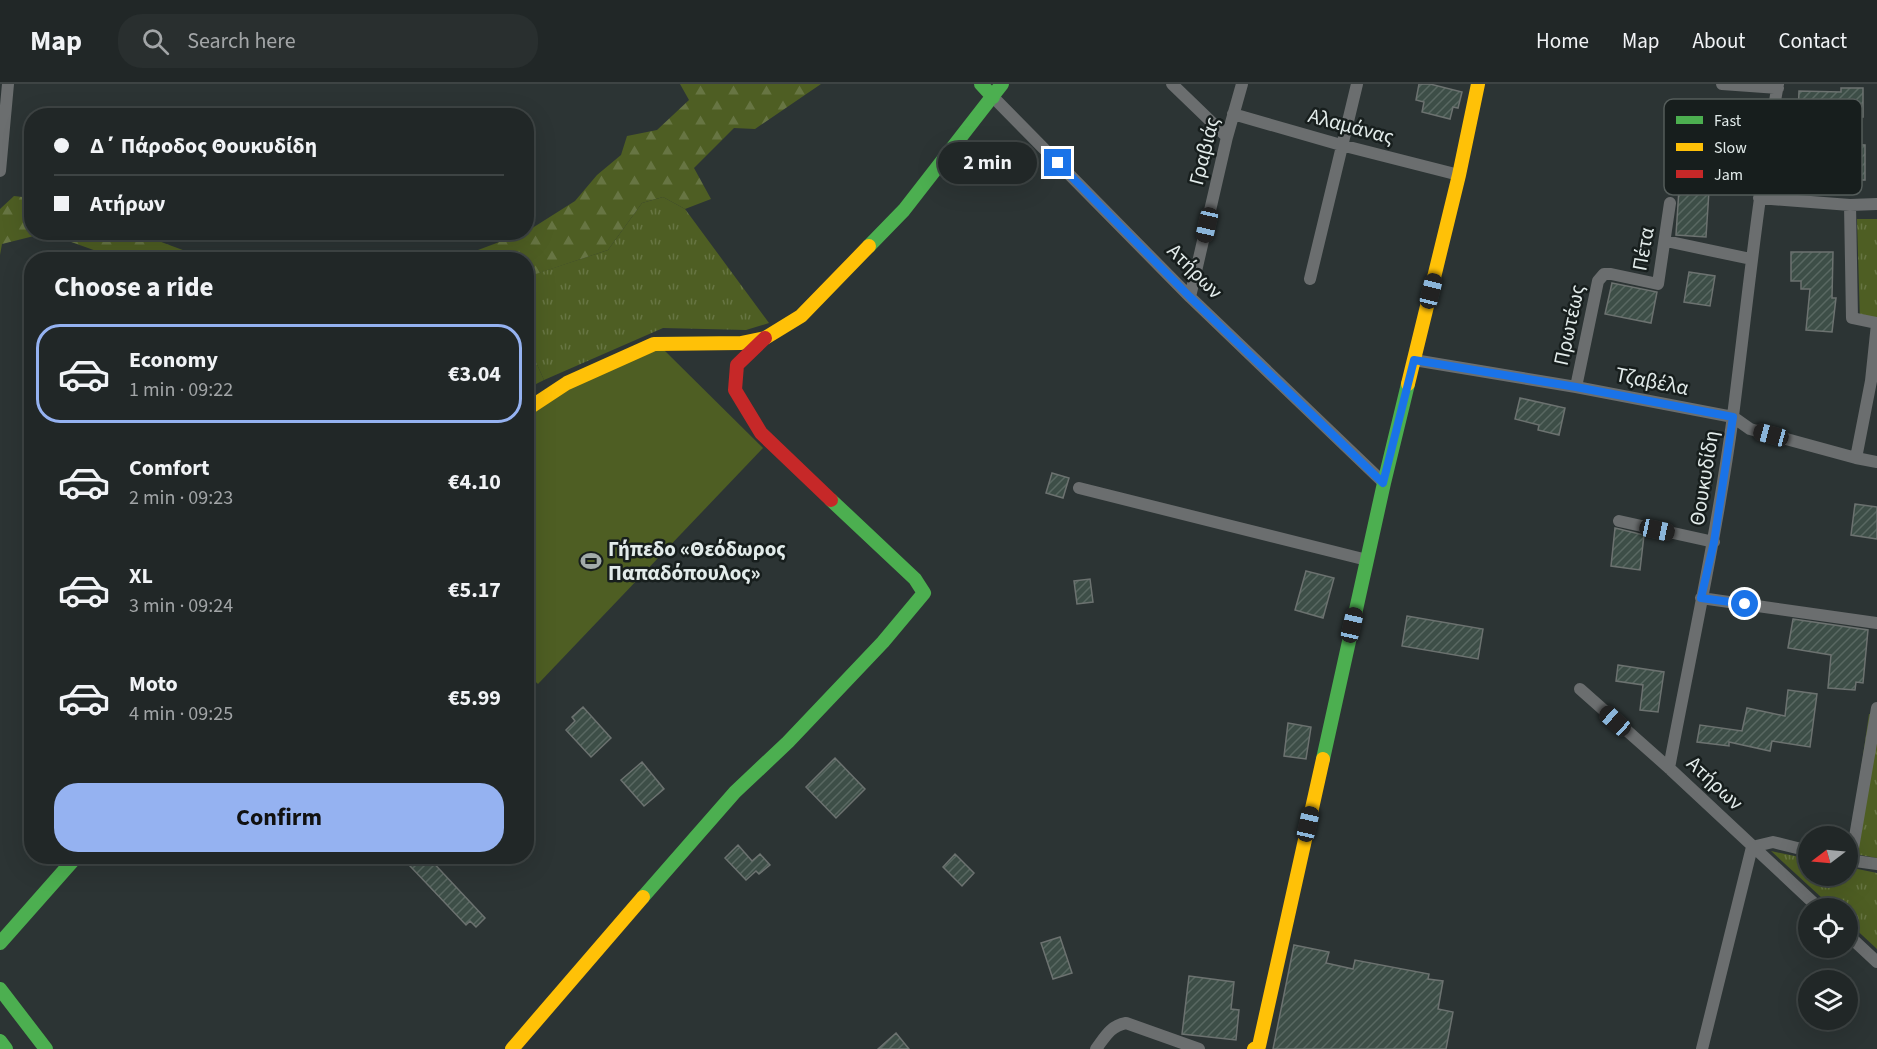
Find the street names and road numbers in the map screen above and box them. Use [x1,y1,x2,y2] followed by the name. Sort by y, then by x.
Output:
[1305,100,1397,152] street label: Αλαμάνας
[1181,114,1227,188] street label: Γραβιάς
[1624,225,1662,273] street label: Πέτα
[1160,236,1230,306] street label: Ατήρων
[1546,282,1592,368] street label: Πρωτέως
[1613,359,1691,403] street label: Τζαβέλα
[1682,428,1726,528] street label: Θουκυδίδη
[1680,749,1750,817] street label: Ατήρων

